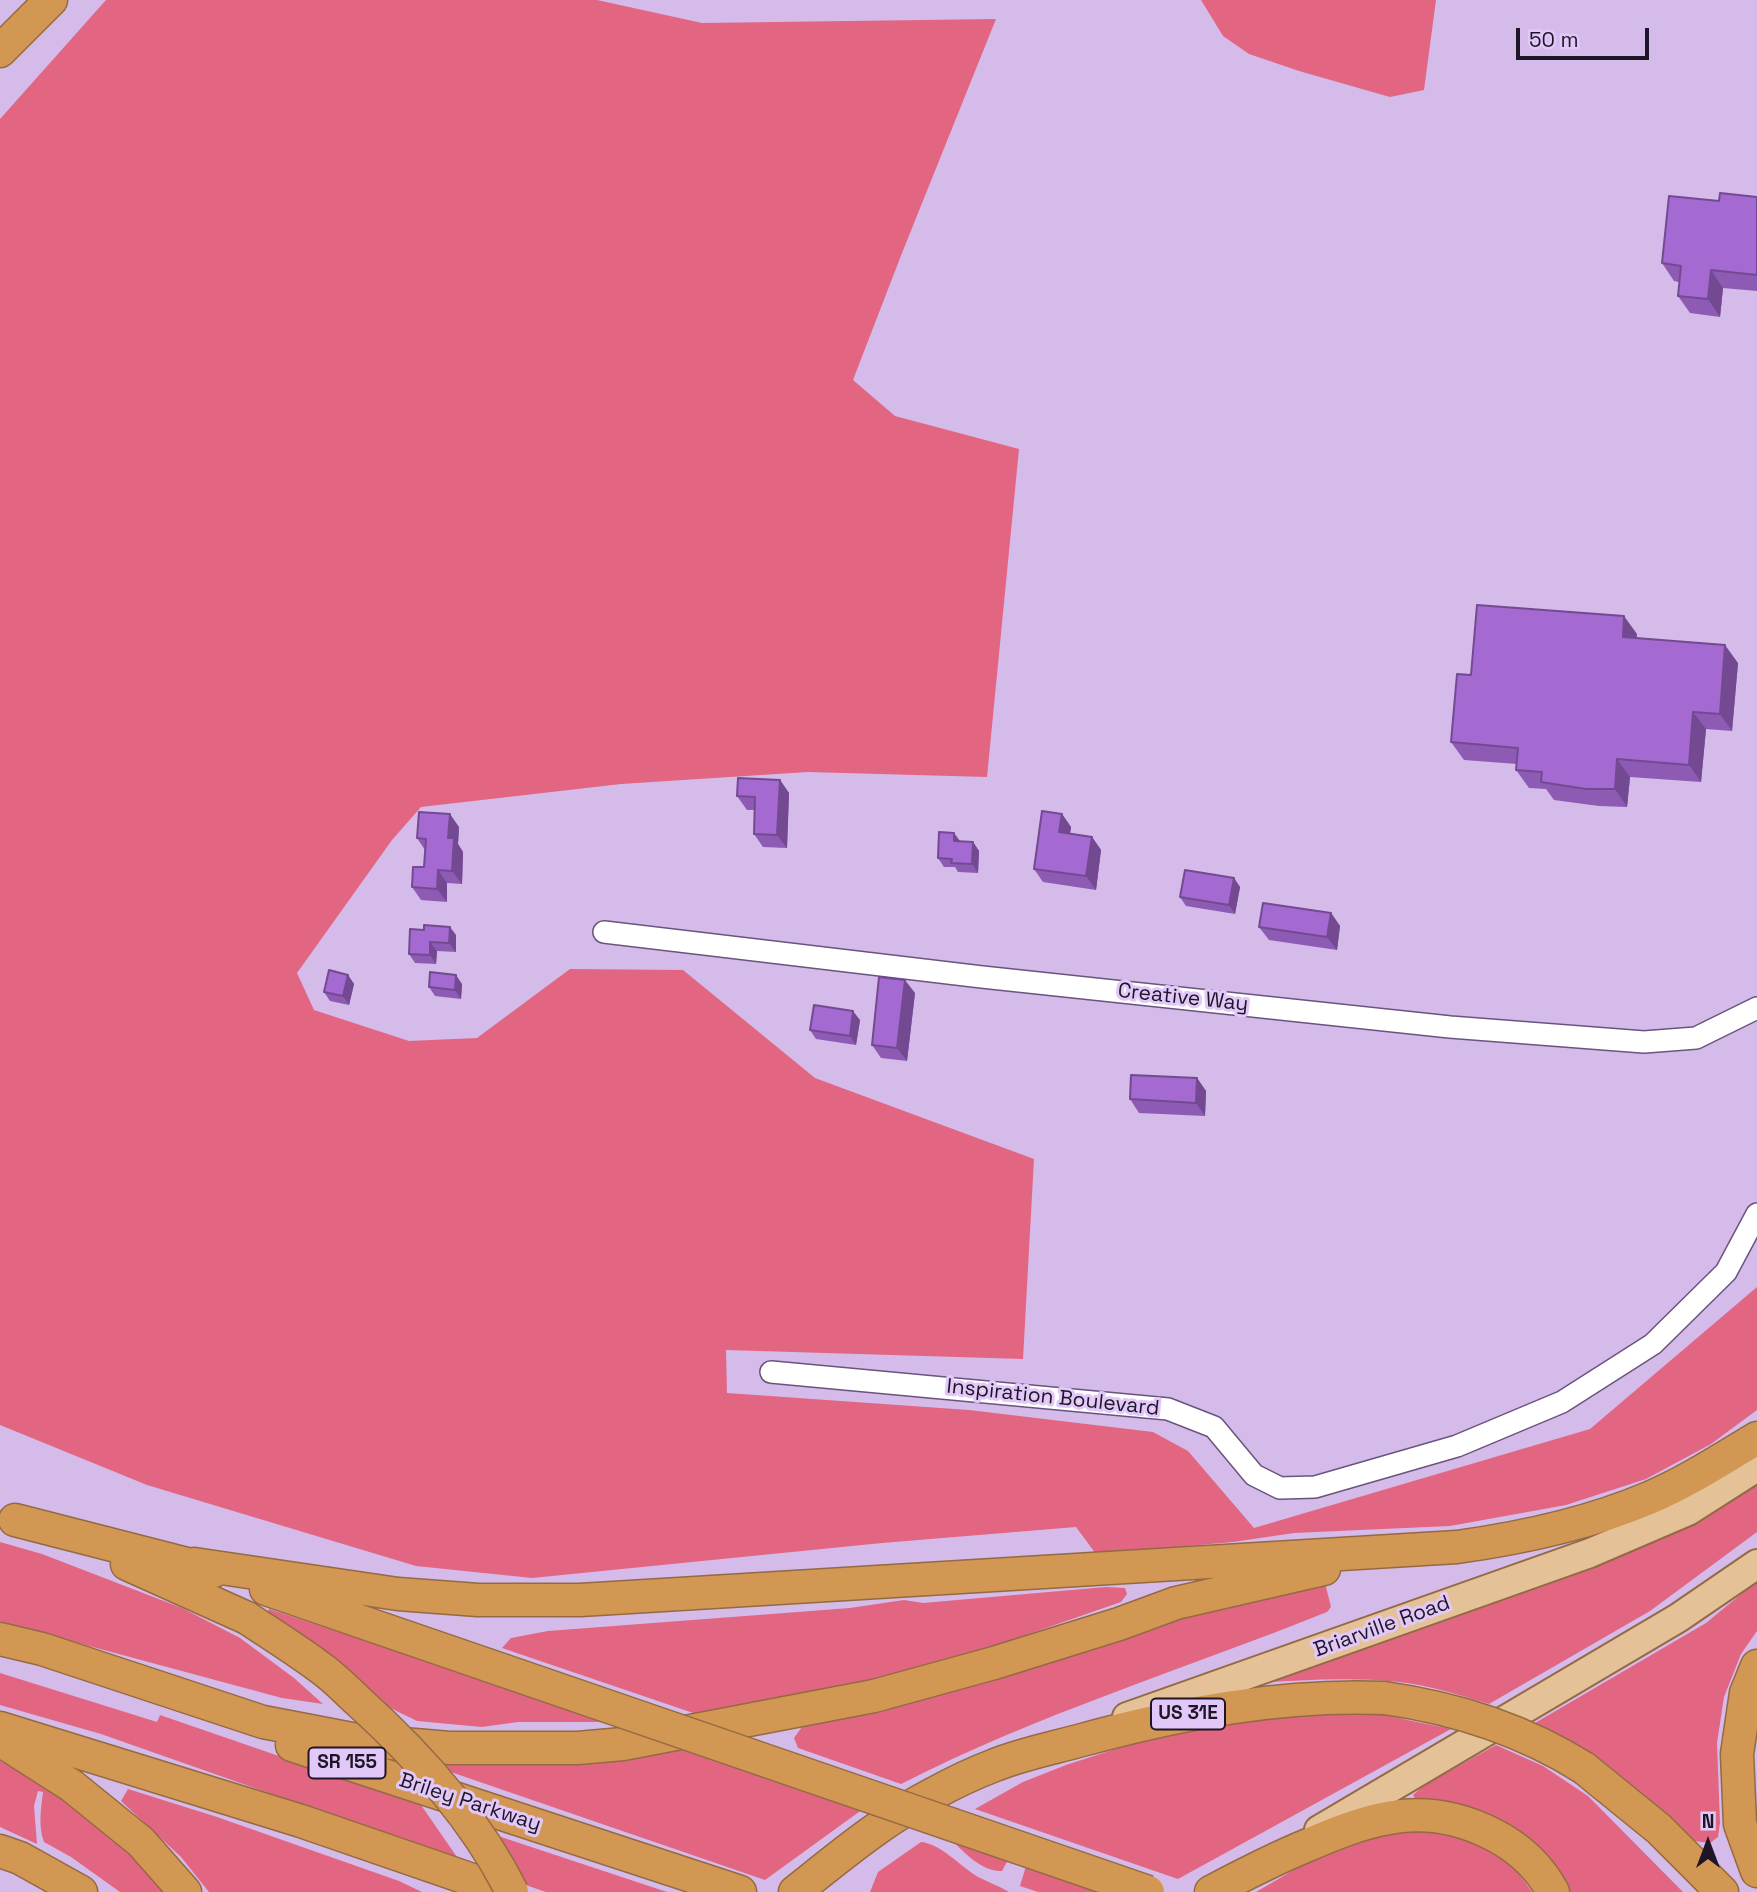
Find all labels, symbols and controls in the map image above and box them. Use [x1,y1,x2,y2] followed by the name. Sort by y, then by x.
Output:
[1519,14,1652,58] scale bar
[1529,26,1579,53] text: 50 m
[1116,979,1250,1017] street label: Creative Way
[945,1374,1161,1422] street label: Inspiration Boulevard
[1310,1591,1454,1663] street label: Briarville Road
[1151,1698,1225,1730] road number: US 31E
[308,1748,386,1778] road number: SR 155
[396,1768,544,1838] street label: Briley Parkway
[1673,1808,1743,1878] north arrow
[1702,1809,1714,1834] text: N

